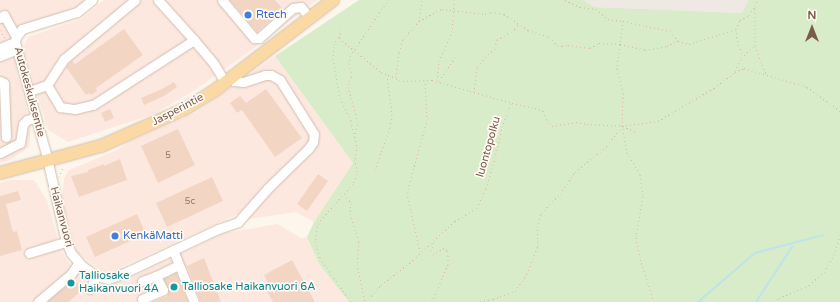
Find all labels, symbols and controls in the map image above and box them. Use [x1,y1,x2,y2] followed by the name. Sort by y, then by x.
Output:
[256,8,287,22] place label: Rtech
[792,8,832,48] north arrow
[808,9,816,22] text: N
[243,10,253,20] marker: Rtech
[11,45,47,139] street label: Autokeskuksentie
[150,91,206,129] street label: Jasperintie
[474,115,504,179] street label: luontopolku
[165,151,171,161] house number: 5
[47,185,75,249] street label: Haikanvuori
[185,197,195,207] house number: 5c
[123,229,183,243] place label: KenkäMatti
[110,231,120,241] marker: KenkäMatti
[79,270,159,296] place label: Talliosake Haikanvuori 4A
[66,278,76,288] marker: Talliosake Haikanvuori 4A
[182,280,315,294] place label: Talliosake Haikanvuori 6A
[169,282,179,292] marker: Talliosake Haikanvuori 6A

